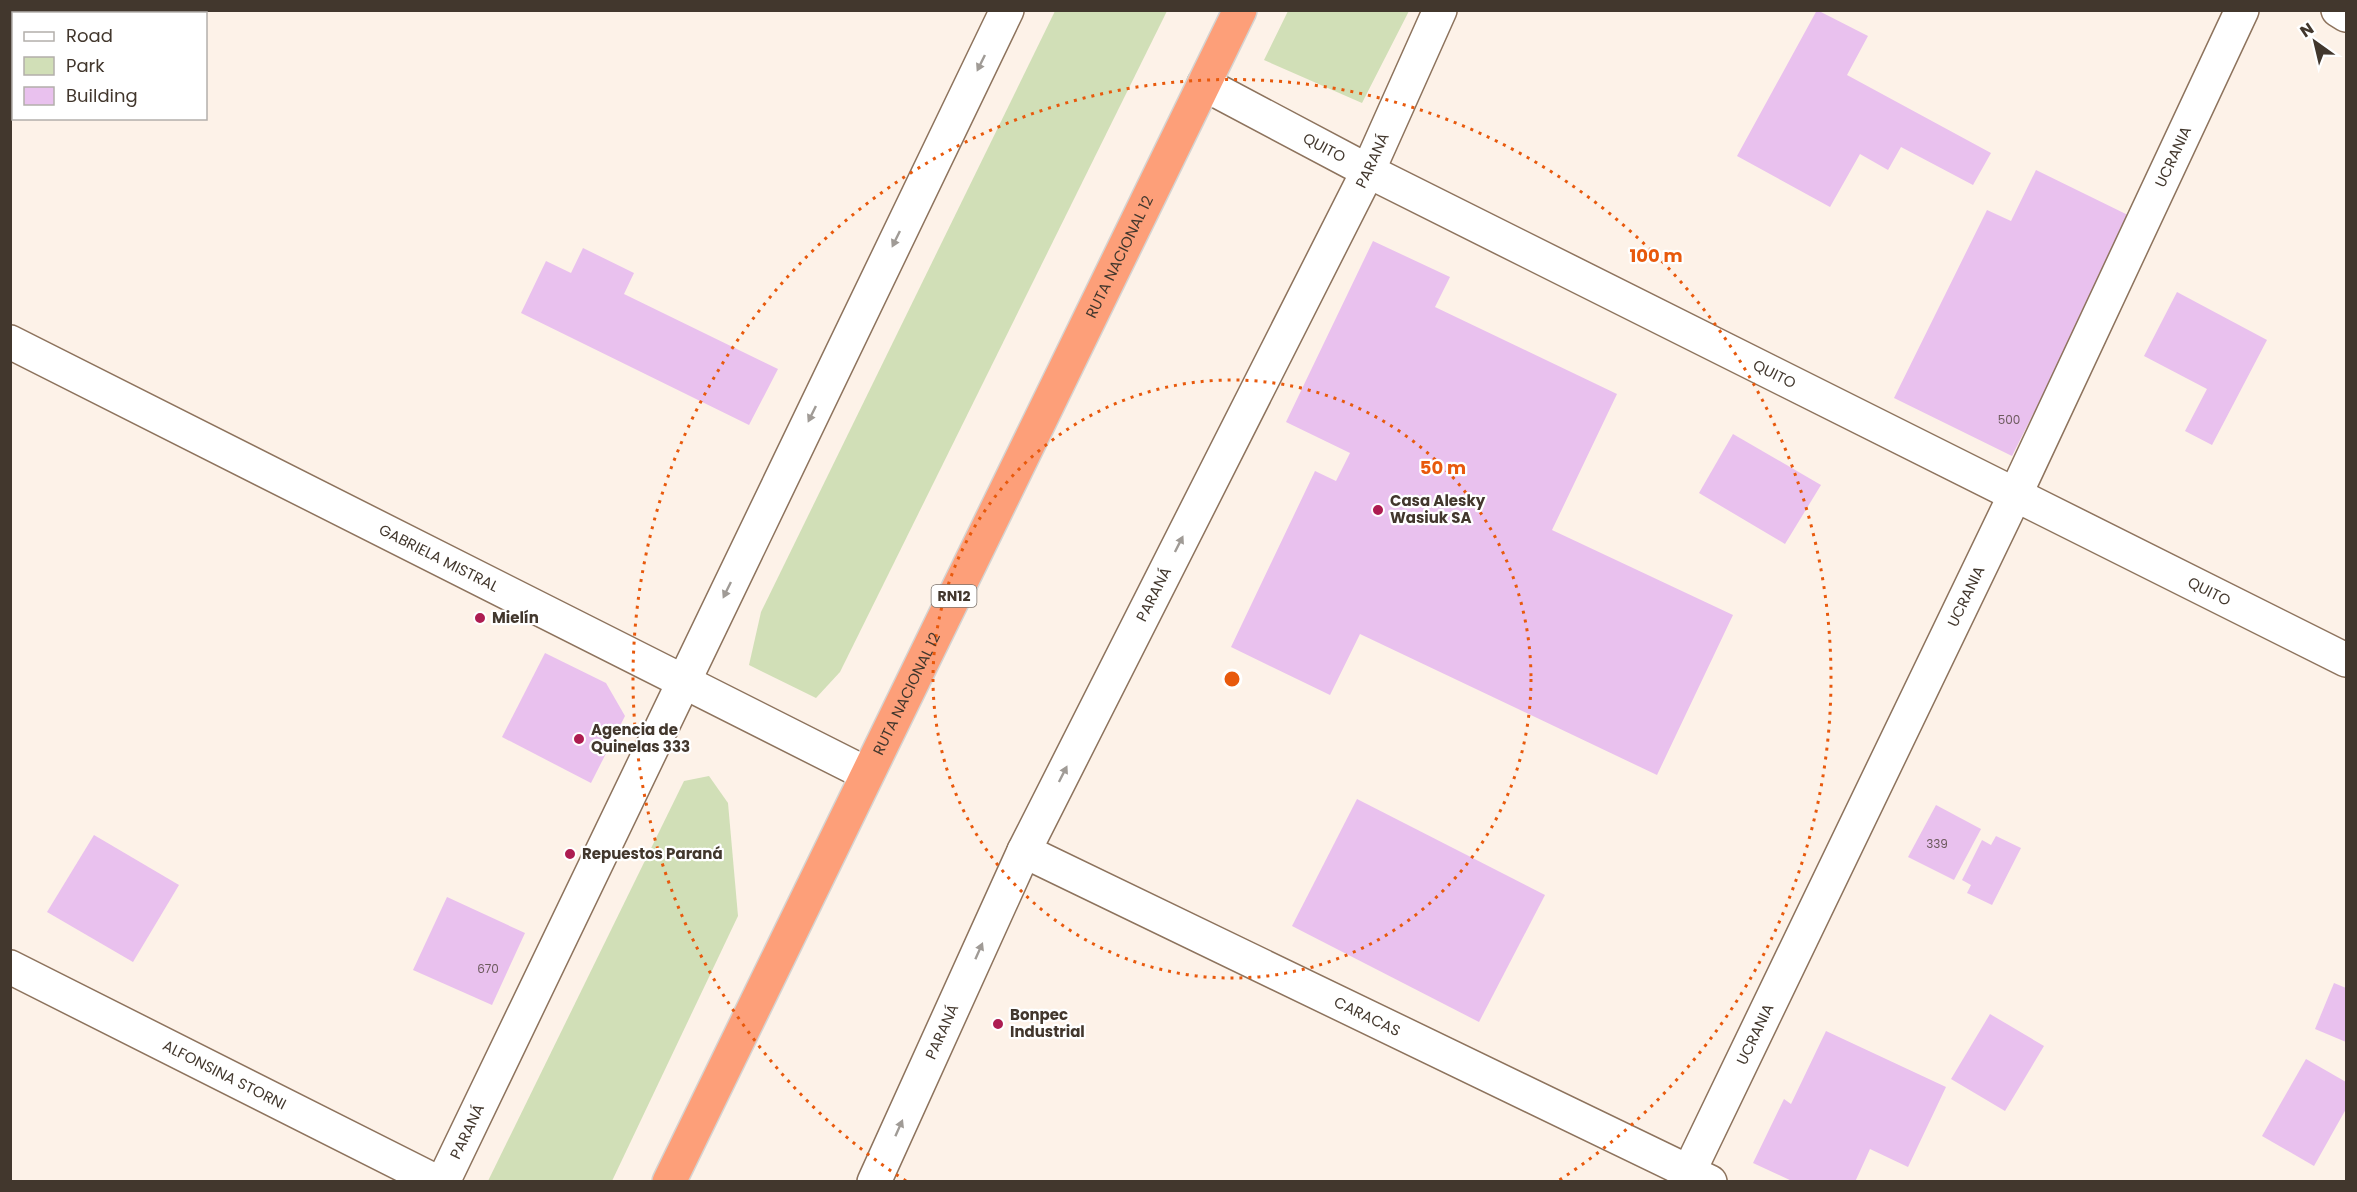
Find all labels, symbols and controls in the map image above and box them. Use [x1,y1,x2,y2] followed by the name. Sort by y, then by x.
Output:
[12,12,207,120] legend
[2285,12,2345,72] north arrow
[2295,17,2318,43] text: N
[66,23,113,48] text: Road
[66,53,105,78] text: Park
[977,55,986,72] one-way arrow
[66,83,138,108] text: Building
[2149,123,2196,191] street label: UCRANIA
[1299,127,1350,167] street label: QUITO
[1350,129,1394,191] street label: PARANÁ
[1080,192,1158,322] street label: RUTA NACIONAL 12
[892,230,901,247] one-way arrow
[1629,243,1683,268] text: 100 m
[1750,354,1800,393] street label: QUITO
[807,406,816,423] one-way arrow
[1998,411,2020,428] house number: 500
[1420,455,1466,480] text: 50 m
[1390,490,1486,528] place label: Casa Alesky Wasiuk SA
[1371,503,1385,517] marker: Casa Alesky Wasiuk SA
[375,519,503,597] street label: GABRIELA MISTRAL
[1174,536,1184,553] one-way arrow
[1942,562,1989,630] street label: UCRANIA
[1131,563,1176,625] street label: PARANÁ
[2184,572,2235,611] street label: QUITO
[722,582,732,599] one-way arrow
[932,585,976,607] road number: RN12
[492,607,539,628] place label: Mielín
[473,611,487,625] marker: Mielín
[868,629,945,758] street label: RUTA NACIONAL 12
[1222,669,1242,689] centre of rings
[591,719,690,757] place label: Agencia de Quinelas 333
[572,732,586,746] marker: Agencia de Quinelas 333
[1058,766,1067,783] one-way arrow
[1926,835,1948,852] house number: 339
[582,843,723,864] place label: Repuestos Paraná
[563,847,577,861] marker: Repuestos Paraná
[974,941,984,959] one-way arrow
[477,960,499,977] house number: 670
[1331,991,1404,1041] street label: CARACAS
[920,1000,963,1063] street label: PARANÁ
[1731,1000,1778,1068] street label: UCRANIA
[1010,1004,1085,1042] place label: Bonpec Industrial
[991,1017,1005,1031] marker: Bonpec Industrial
[159,1035,290,1114] street label: ALFONSINA STORNI
[445,1100,489,1162] street label: PARANÁ
[894,1120,903,1137] one-way arrow

